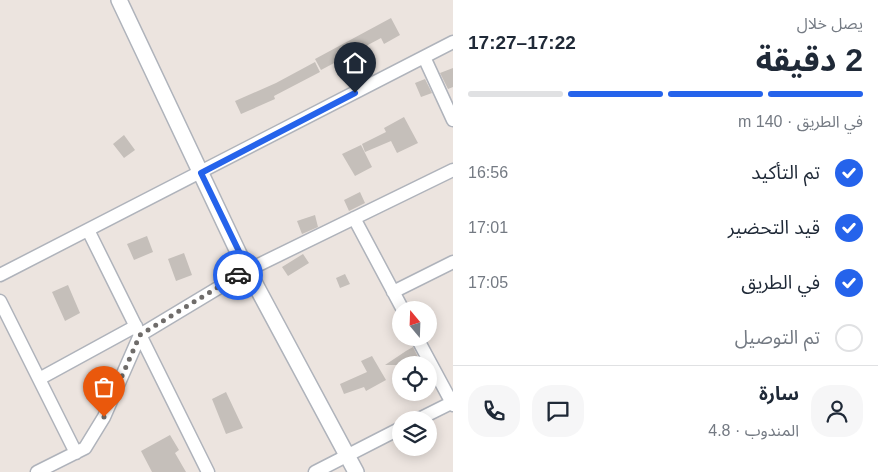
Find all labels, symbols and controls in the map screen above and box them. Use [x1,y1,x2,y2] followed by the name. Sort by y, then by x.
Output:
[797,15,863,32] text: يصل خلال
[468,32,576,53] text: 17:22–17:27
[334,42,376,93] pin
[756,42,863,78] text: 2 دقيقة
[341,49,369,77] icon: home
[738,113,863,130] text: في الطريق · 140 m
[835,159,863,187] icon: check
[751,162,820,183] text: تم التأكيد
[468,164,508,181] text: 16:56
[835,214,863,242] icon: check
[728,217,820,238] text: قيد التحضير
[468,219,508,236] text: 17:01
[213,250,263,300] courier
[224,261,252,289] icon: car
[835,269,863,297] icon: check
[741,272,820,293] text: في الطريق
[468,274,508,291] text: 17:05
[392,301,438,346] north arrow
[392,301,437,456] map controls
[735,327,820,348] text: تم التوصيل
[392,356,437,401] button: locate
[83,366,125,417] pin
[90,373,118,401] icon: bag
[759,383,799,404] text: سارة
[468,385,520,437] button: phone
[532,385,584,437] button: chat
[811,385,863,437] button: person
[392,411,437,456] button: layers
[708,422,799,439] text: المندوب · 4.8

